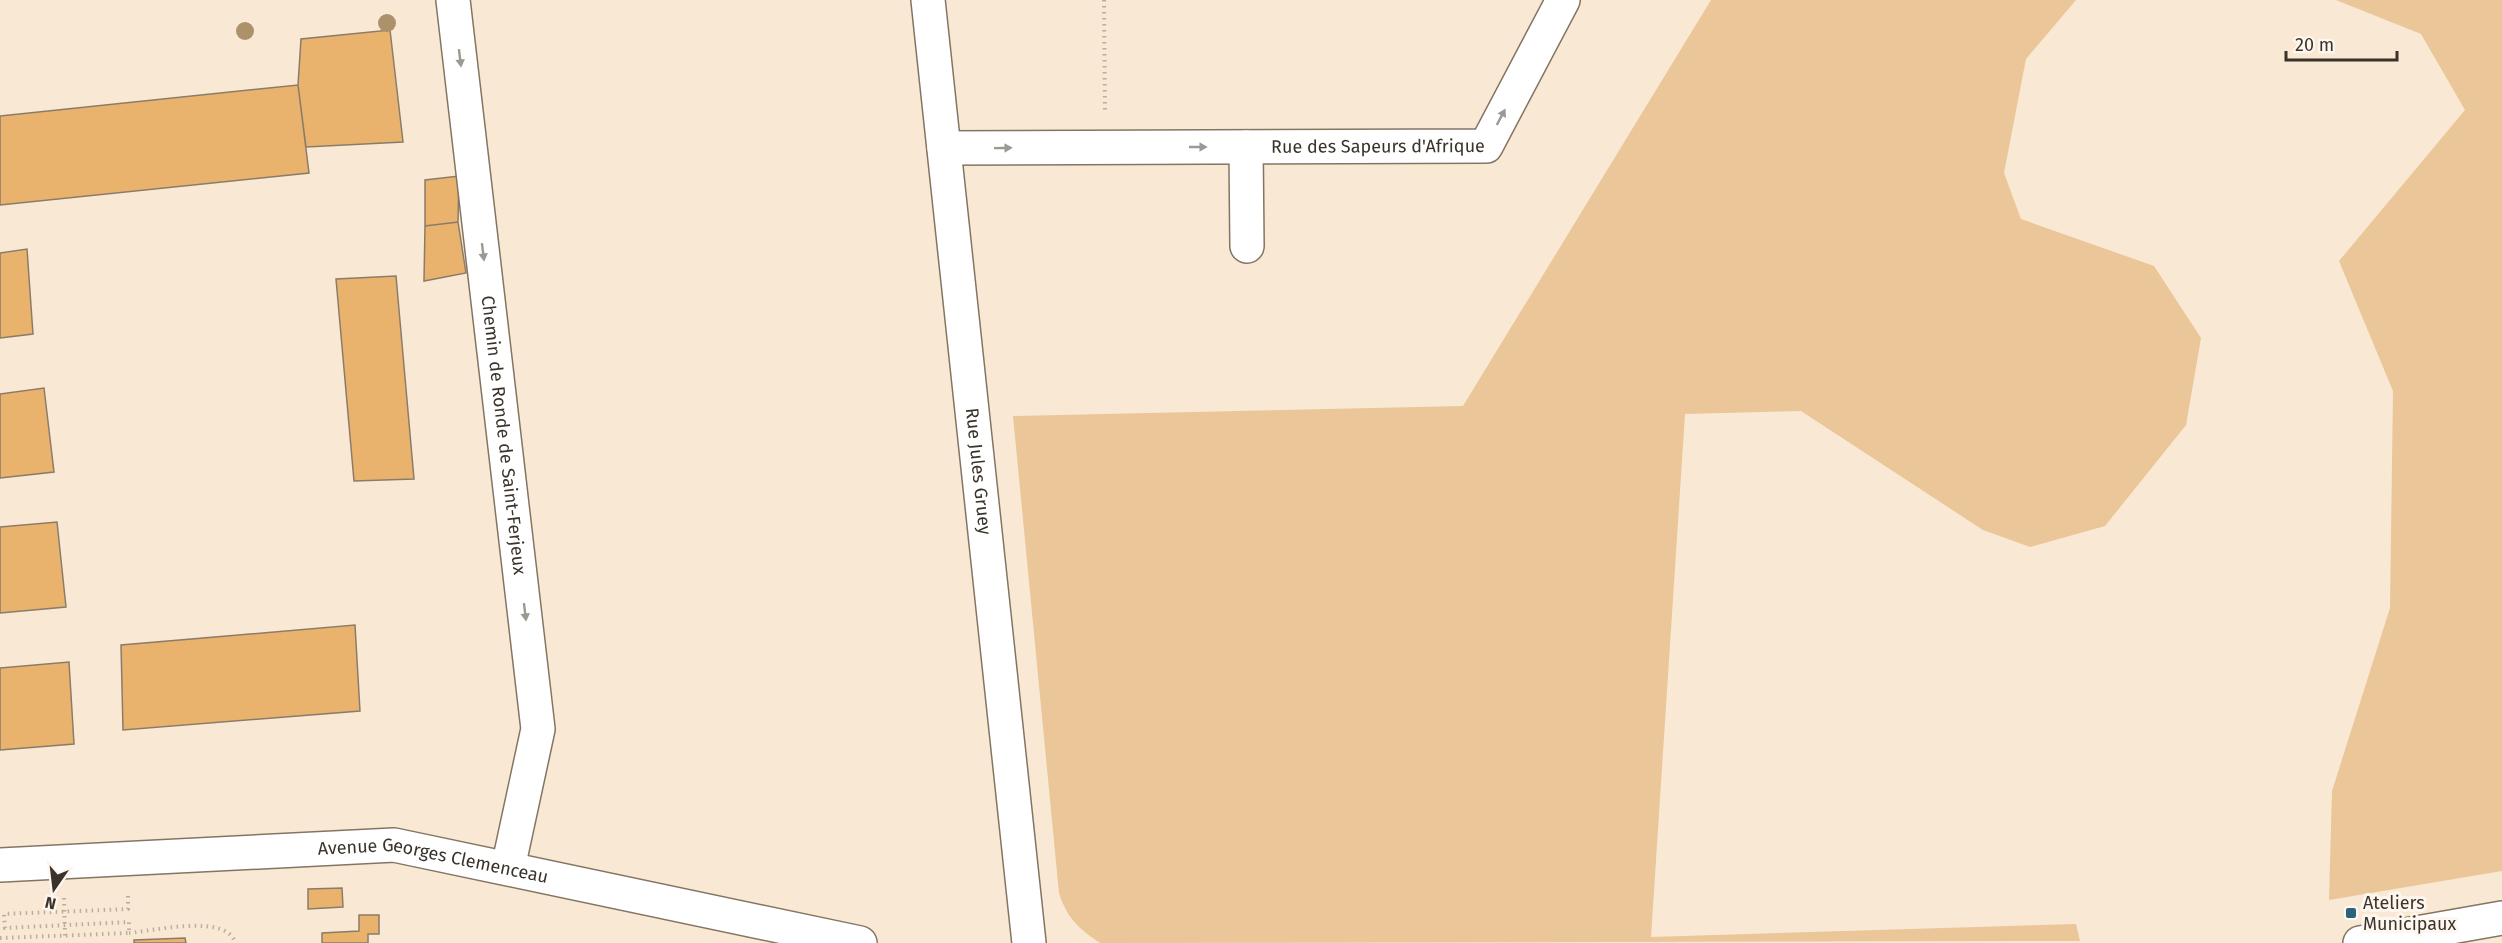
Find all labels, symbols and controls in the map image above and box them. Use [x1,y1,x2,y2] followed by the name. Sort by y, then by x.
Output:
[2286,24,2397,62] scale bar
[2295,34,2334,56] text: 20 m
[455,49,465,68] one-way arrow
[1496,108,1506,125] one-way arrow
[1271,135,1485,158] street label: Rue des Sapeurs d'Afrique
[1188,142,1207,152] one-way arrow
[993,143,1012,153] one-way arrow
[478,242,488,261] one-way arrow
[477,294,531,576] street label: Chemin de Ronde de Saint-Ferjeux
[961,407,996,536] street label: Rue Jules Gruey
[520,603,530,622] one-way arrow
[317,834,550,888] street label: Avenue Georges Clemenceau
[24,859,84,919] north arrow
[2363,892,2457,935] place label: Ateliers Municipaux
[43,893,58,914] text: N
[2344,906,2358,920] marker: Ateliers Municipaux

